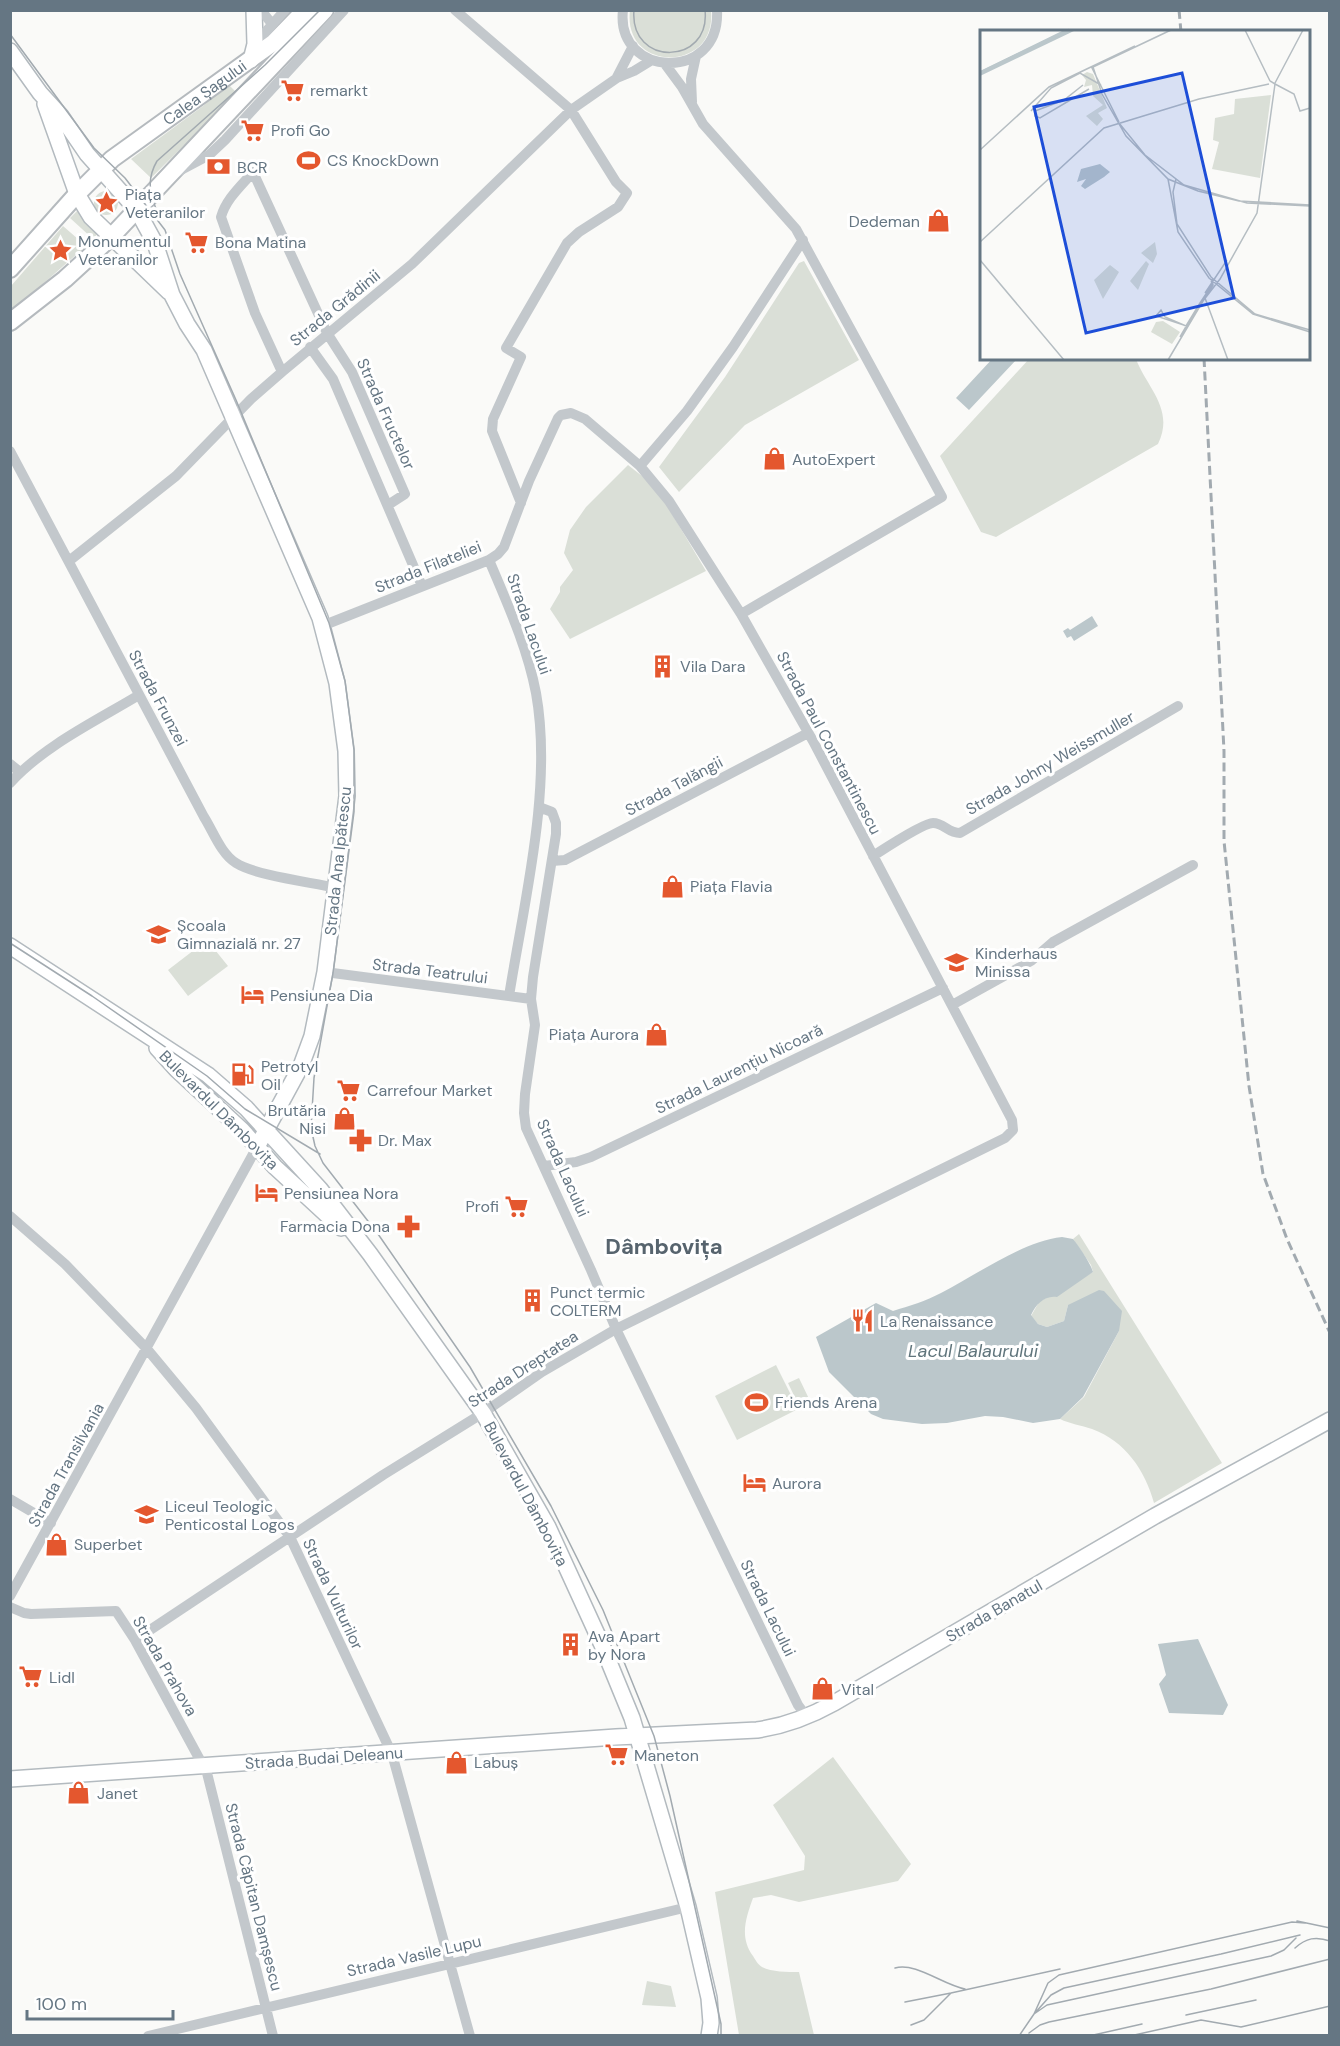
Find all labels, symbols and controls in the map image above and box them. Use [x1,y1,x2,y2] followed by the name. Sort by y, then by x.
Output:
[980,30,1310,360] inset map
[158,55,251,130] street label: Calea Șagului
[279,77,305,103] supermarket icon: remarkt
[310,80,368,101] place label: remarkt
[240,117,266,143] supermarket icon: Profi Go
[271,120,330,141] place label: Profi Go
[296,147,322,173] sports icon: CS KnockDown
[327,150,439,171] place label: CS KnockDown
[206,154,232,180] bank icon: BCR
[237,157,268,178] place label: BCR
[125,184,205,223] place label: Piața Veteranilor
[94,190,120,216] place icon: Piața Veteranilor
[925,208,951,234] shop icon: Dedeman
[849,211,920,232] place label: Dedeman
[184,229,210,255] supermarket icon: Bona Matina
[78,231,171,270] place label: Monumentul Veteranilor
[215,232,306,253] place label: Bona Matina
[47,237,73,263] place icon: Monumentul Veteranilor
[285,265,385,351] street label: Strada Grădinii
[352,355,420,473] street label: Strada Fructelor
[761,446,787,472] shop icon: AutoExpert
[792,449,875,470] place label: AutoExpert
[372,536,484,598] street label: Strada Filateliei
[502,571,556,677] street label: Strada Lacului
[124,646,192,750] street label: Strada Frunzei
[772,648,886,838] street label: Strada Paul Constantinescu
[649,653,675,679] building icon: Vila Dara
[680,656,745,677] place label: Vila Dara
[962,706,1138,820] street label: Strada Johny Weissmuller
[622,751,726,821] street label: Strada Talăngii
[320,785,356,937] street label: Strada Ana Ipătescu
[659,873,685,899] shop icon: Piața Flavia
[690,876,772,897] place label: Piața Flavia
[177,915,301,954] place label: Școala Gimnazială nr. 27
[146,921,172,947] school or university icon: Școala Gimnazială nr. 27
[975,943,1058,982] place label: Kinderhaus Minissa
[944,949,970,975] school or university icon: Kinderhaus Minissa
[371,953,489,989] street label: Strada Teatrului
[239,982,265,1008] hotel icon: Pensiunea Dia
[270,985,373,1006] place label: Pensiunea Dia
[652,1019,826,1119] street label: Strada Laurențiu Nicoară
[644,1021,670,1047] shop icon: Piața Aurora
[549,1024,639,1045] place label: Piața Aurora
[155,1046,283,1174] street label: Bulevardul Dâmbovița
[261,1056,318,1095] place label: Petrotyl Oil
[230,1062,256,1088] fuel station icon: Petrotyl Oil
[336,1077,362,1103] supermarket icon: Carrefour Market
[367,1080,492,1101] place label: Carrefour Market
[268,1100,326,1139] place label: Brutăria Nisi
[331,1106,357,1132] shop icon: Brutăria Nisi
[532,1116,594,1220] street label: Strada Lacului
[347,1127,373,1153] pharmacy icon: Dr. Max
[378,1130,432,1151] place label: Dr. Max
[253,1180,279,1206] hotel icon: Pensiunea Nora
[284,1183,399,1204] place label: Pensiunea Nora
[504,1193,530,1219] supermarket icon: Profi
[466,1196,499,1217] place label: Profi
[395,1213,421,1239] pharmacy icon: Farmacia Dona
[280,1216,390,1237] place label: Farmacia Dona
[605,1232,723,1261] district label: Dâmbovița
[550,1282,645,1321] place label: Punct termic COLTERM
[519,1288,545,1314] building icon: Punct termic COLTERM
[849,1308,875,1334] restaurant icon: La Renaissance
[880,1311,993,1332] place label: La Renaissance
[464,1326,582,1412] street label: Strada Dreptatea
[908,1339,1039,1363] water label: Lacul Balaurului
[744,1389,770,1415] sports icon: Friends Arena
[775,1392,877,1413] place label: Friends Arena
[23,1399,109,1531] street label: Strada Transilvania
[479,1418,573,1570] street label: Bulevardul Dâmbovița
[741,1470,767,1496] hotel icon: Aurora
[772,1473,821,1494] place label: Aurora
[165,1496,295,1535] place label: Liceul Teologic Penticostal Logos
[134,1502,160,1528] school or university icon: Liceul Teologic Penticostal Logos
[43,1531,69,1557] shop icon: Superbet
[74,1534,143,1555] place label: Superbet
[298,1535,368,1653] street label: Strada Vulturilor
[736,1556,800,1660] street label: Strada Lacului
[942,1575,1046,1647] street label: Strada Banatul
[128,1612,202,1720] street label: Strada Prahova
[588,1626,660,1665] place label: Ava Apart by Nora
[557,1632,583,1658] building icon: Ava Apart by Nora
[18,1664,44,1690] supermarket icon: Lidl
[49,1667,75,1688] place label: Lidl
[810,1676,836,1702] shop icon: Vital
[841,1679,874,1700] place label: Vital
[244,1742,404,1774] street label: Strada Budai Deleanu
[603,1742,629,1768] supermarket icon: Maneton
[634,1745,699,1766] place label: Maneton
[443,1749,469,1775] shop icon: Labuș
[474,1752,518,1773] place label: Labuș
[66,1780,92,1806] shop icon: Janet
[97,1783,138,1804] place label: Janet
[220,1801,288,1993] street label: Strada Căpitan Damșescu
[345,1930,483,1982] street label: Strada Vasile Lupu
[27,1983,172,2021] scale bar
[36,1992,87,2016] text: 100 m

